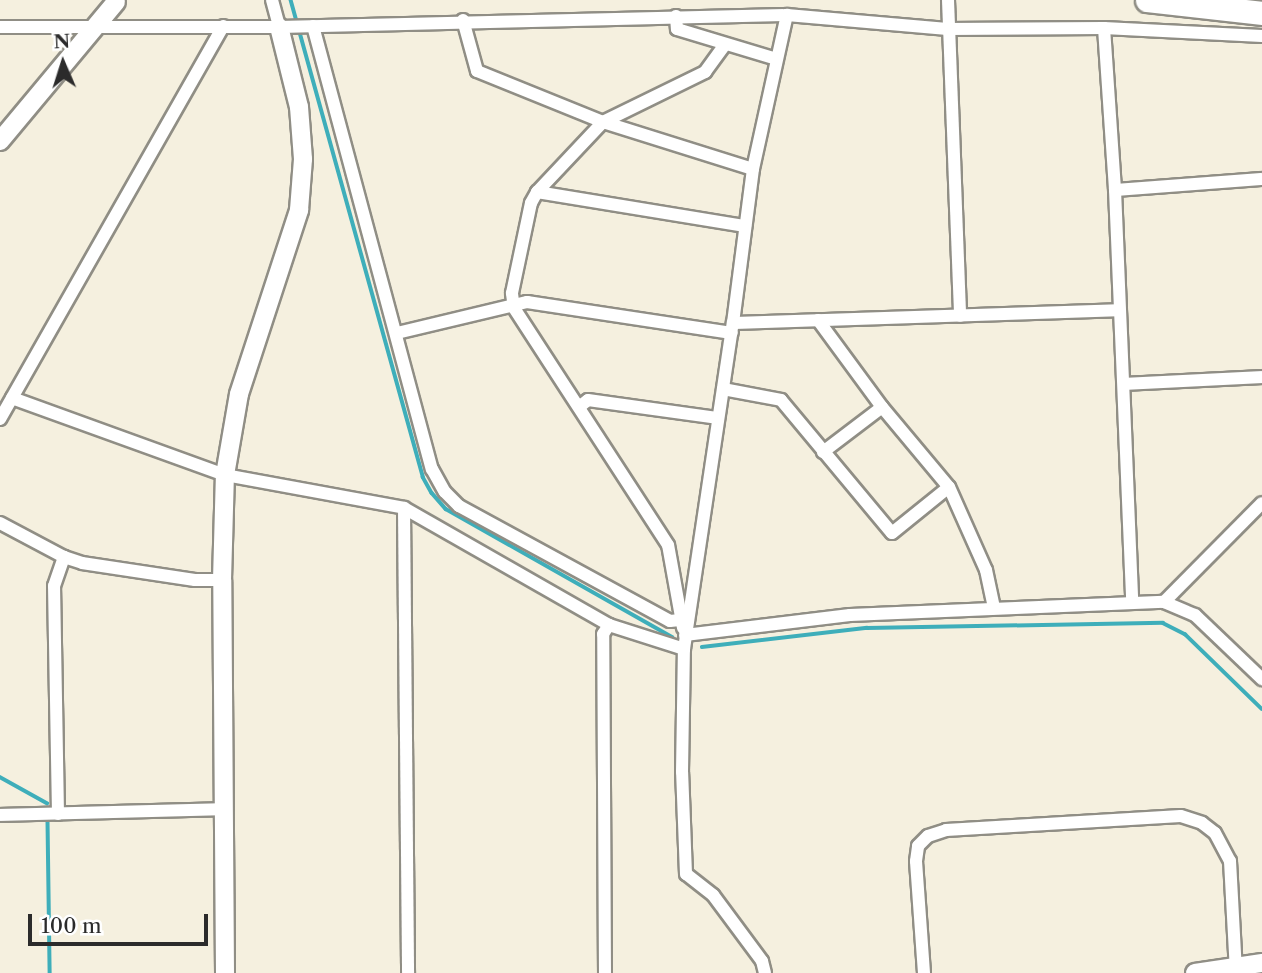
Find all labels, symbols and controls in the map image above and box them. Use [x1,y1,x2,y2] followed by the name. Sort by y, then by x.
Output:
[28,28,98,98] north arrow
[53,30,71,53] text: N
[32,900,212,944] scale bar
[41,913,102,938] text: 100 m

